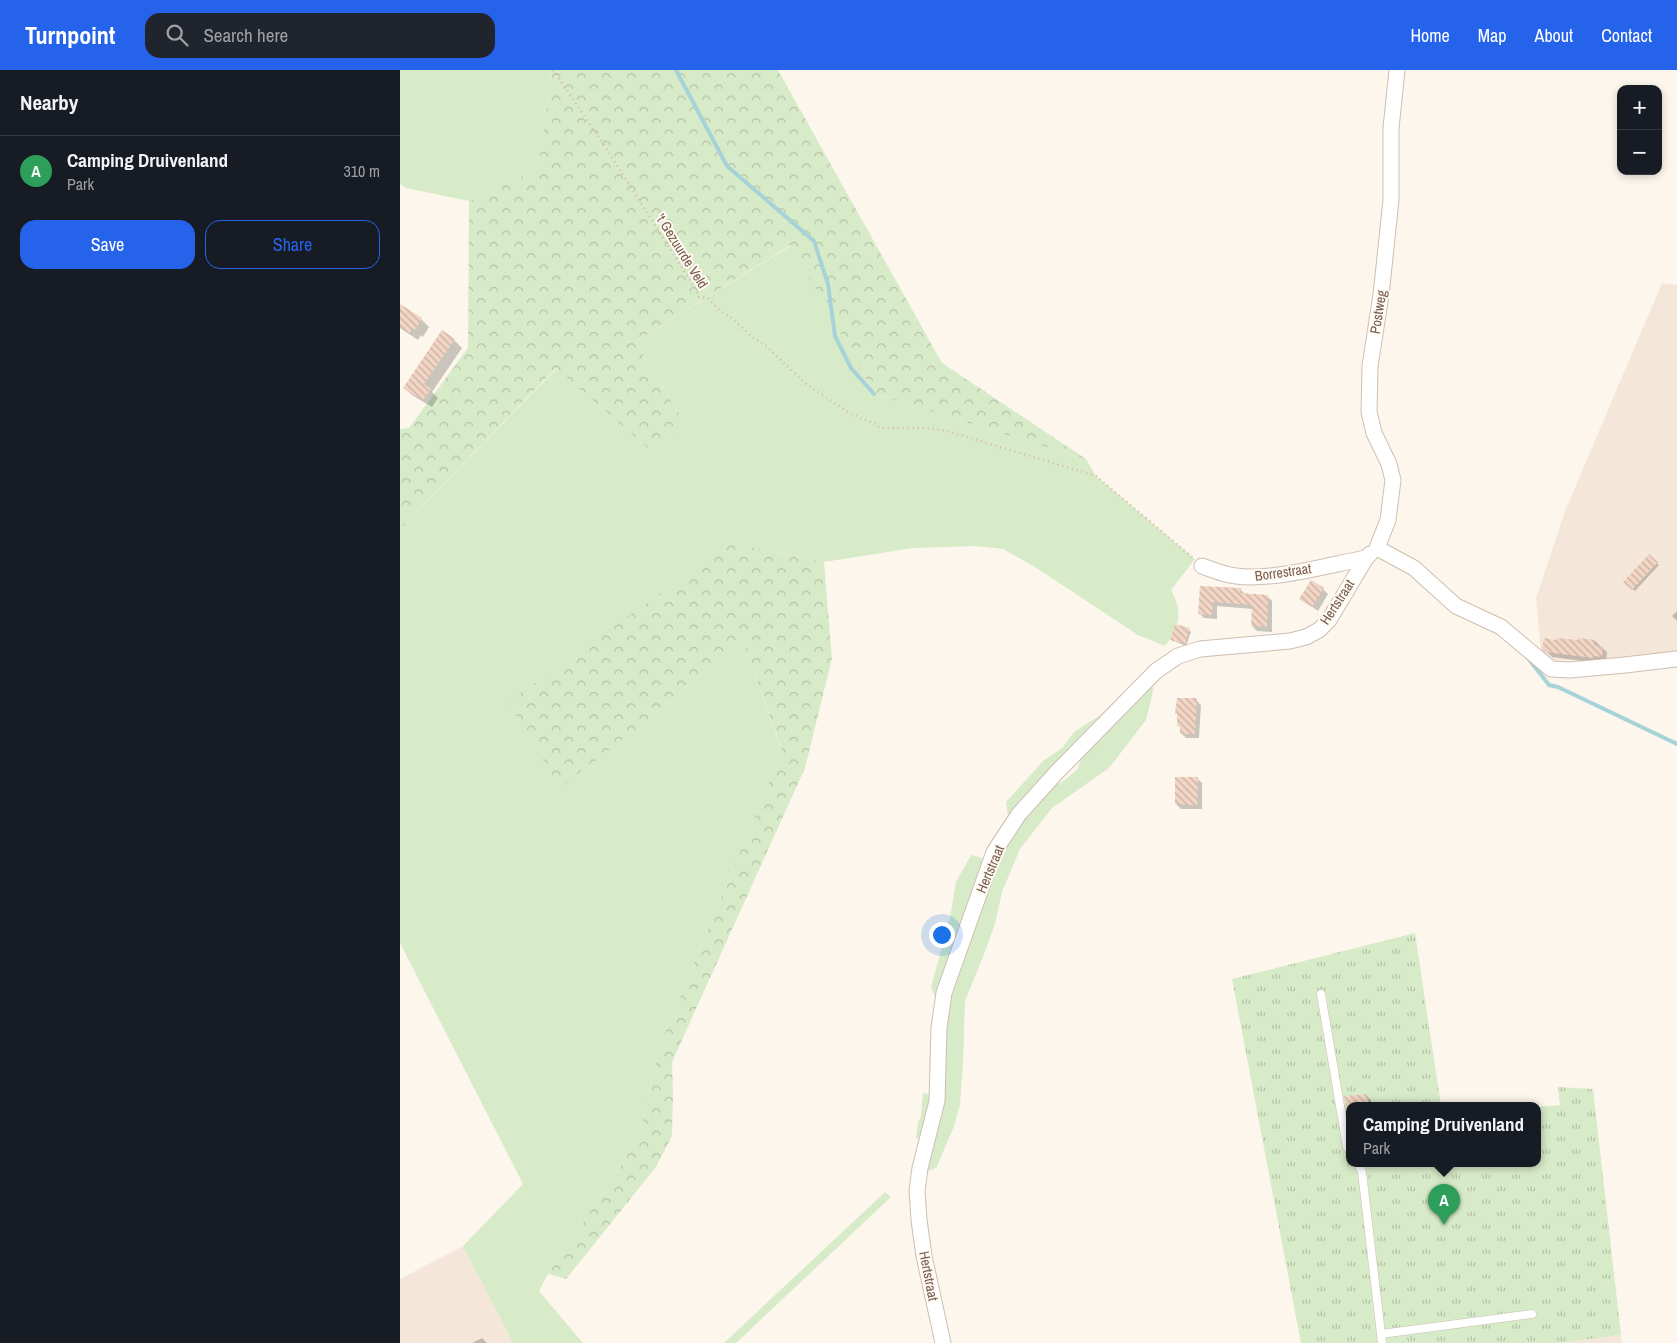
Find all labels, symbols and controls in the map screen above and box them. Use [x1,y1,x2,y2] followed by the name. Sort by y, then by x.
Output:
[145,13,495,58] search box
[25,19,115,51] text: Turnpoint
[163,21,191,49] icon: search
[203,22,288,48] text: Search here
[1410,23,1450,48] text: Home
[1478,23,1507,48] text: Map
[1535,23,1573,48] text: About
[1601,23,1652,48] text: Contact
[1617,85,1662,175] map controls
[1617,85,1662,130] button: +
[20,88,78,117] text: Nearby
[1617,130,1662,175] button: −
[67,147,228,173] text: Camping Druivenland
[31,160,41,182] text: A
[344,160,380,182] text: 310 m
[67,173,94,195] text: Park
[652,210,712,292] street label: 't Gezuurde Veld
[20,220,195,269] button: Save
[205,220,380,269] button: Share
[1366,288,1390,335] street label: Postweg
[1254,559,1312,585] street label: Borrestraat
[1316,576,1358,628] street label: Hertstraat
[972,842,1008,896] street label: Hertstraat
[929,922,955,948] your location
[1346,1102,1541,1167] popup
[1363,1111,1524,1137] text: Camping Druivenland
[1363,1137,1390,1159] text: Park
[1428,1184,1460,1225] pin: A
[915,1250,943,1302] street label: Hertstraat

